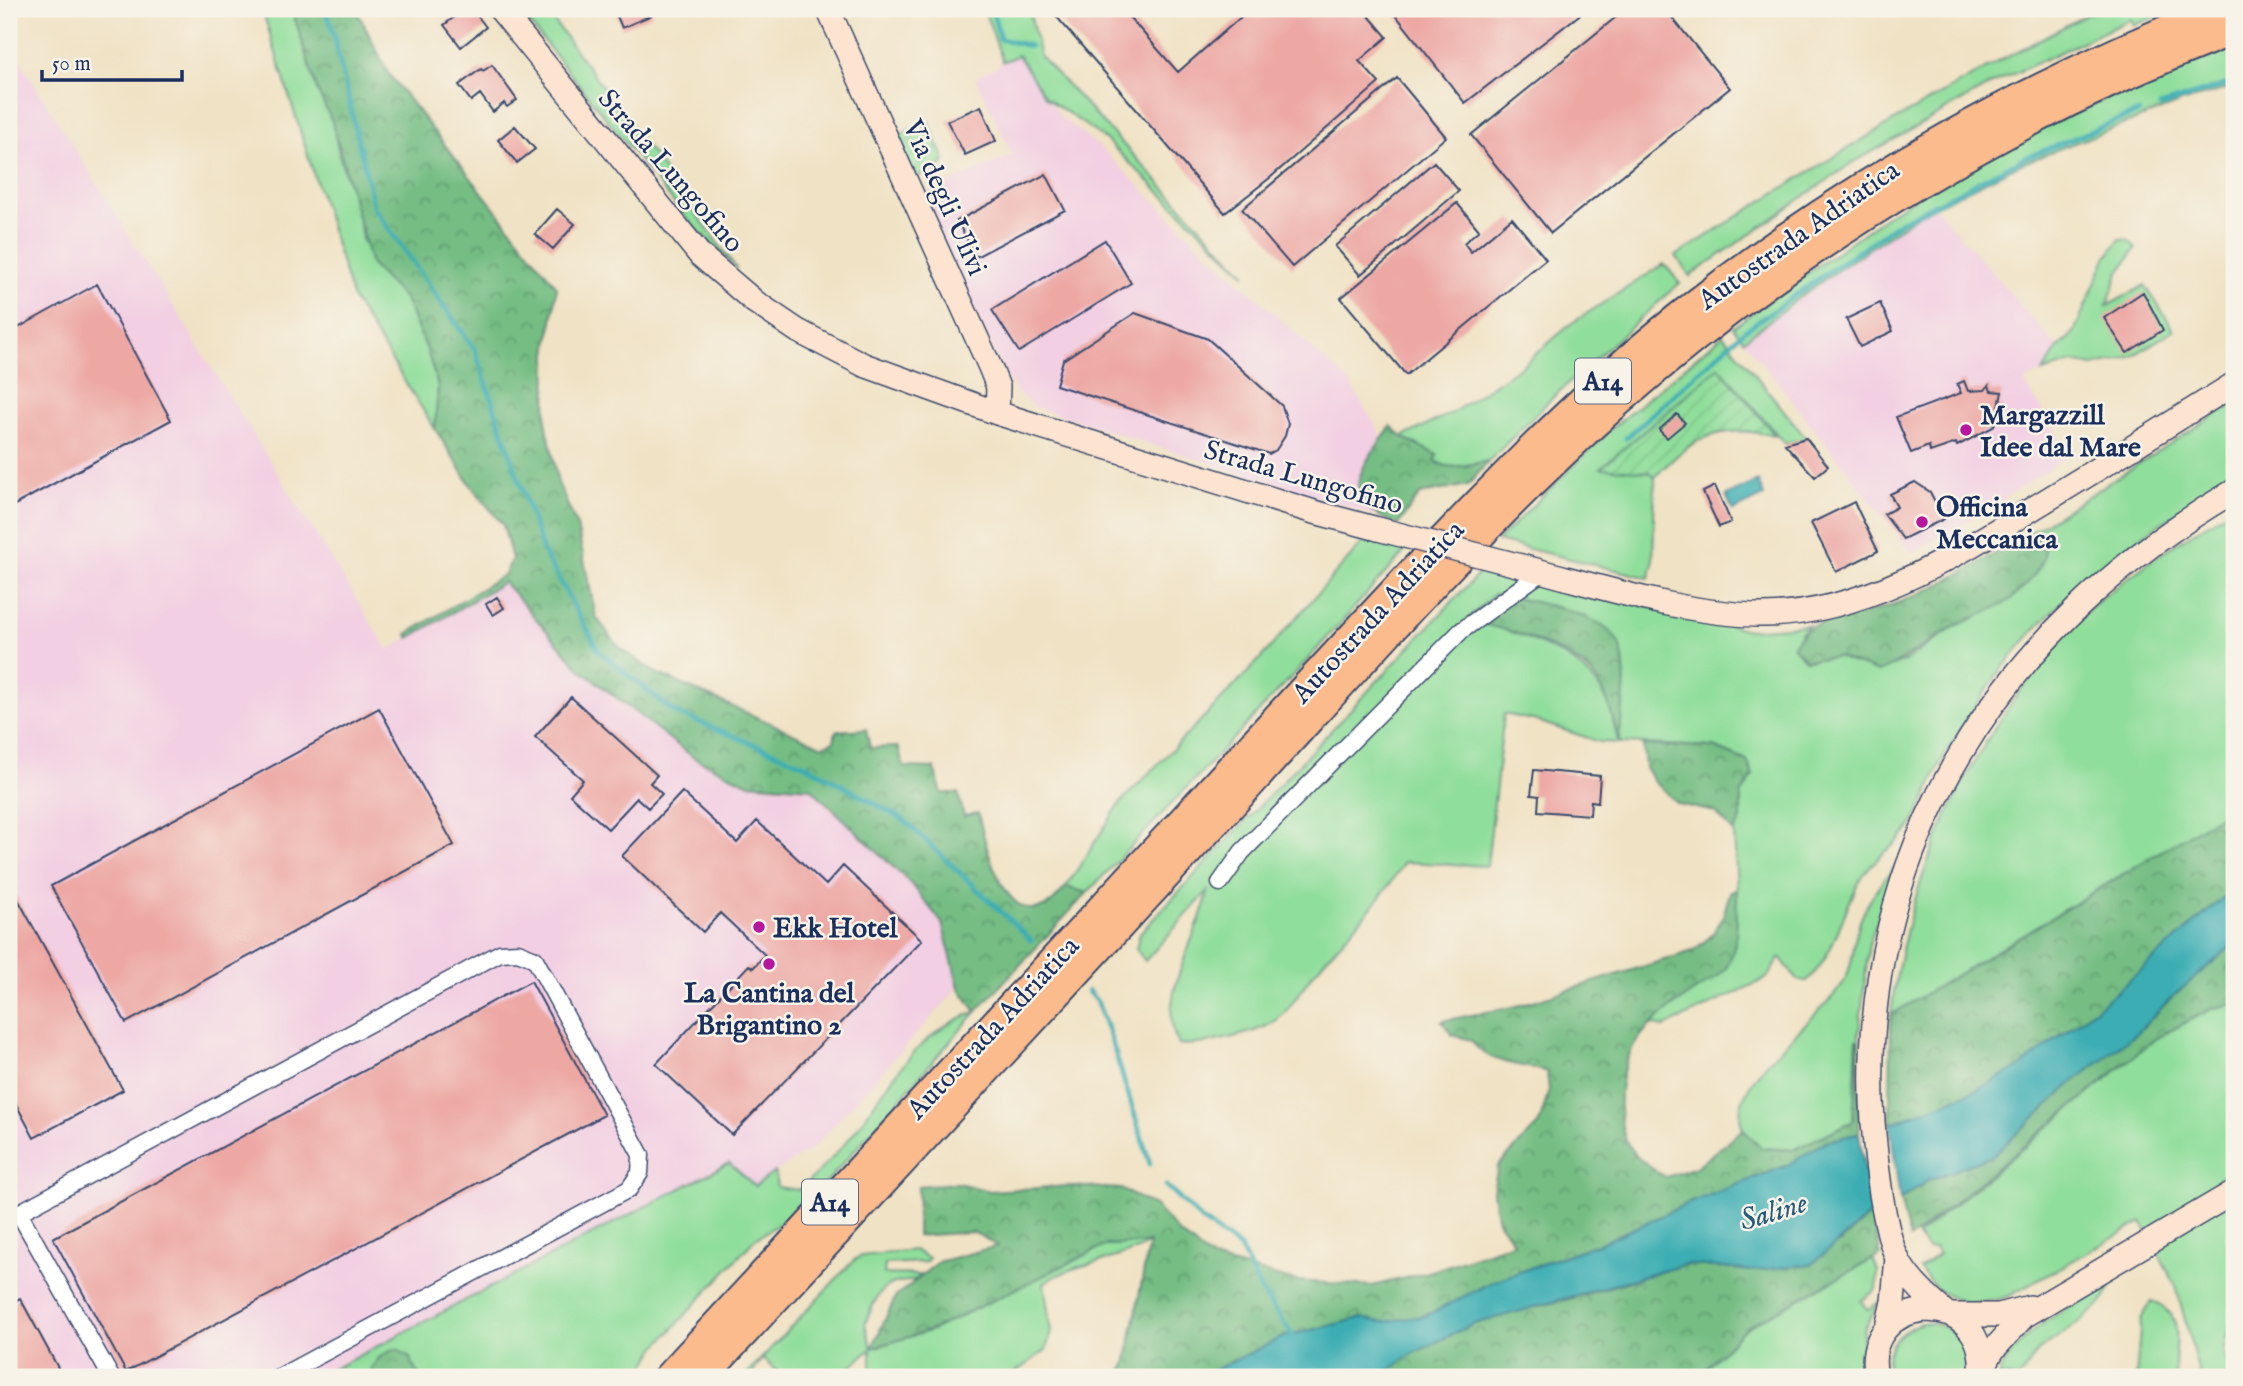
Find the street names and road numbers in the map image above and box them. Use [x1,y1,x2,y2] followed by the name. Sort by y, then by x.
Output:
[590,83,751,261] street label: Strada Lungofino
[893,114,994,281] street label: Via degli Ulivi
[1691,153,1908,319] street label: Autostrada Adriatica
[1575,358,1631,404] road number: A14
[1200,433,1407,524] street label: Strada Lungofino
[1284,513,1473,712] street label: Autostrada Adriatica
[899,929,1088,1128] street label: Autostrada Adriatica
[802,1180,858,1224] road number: A14

